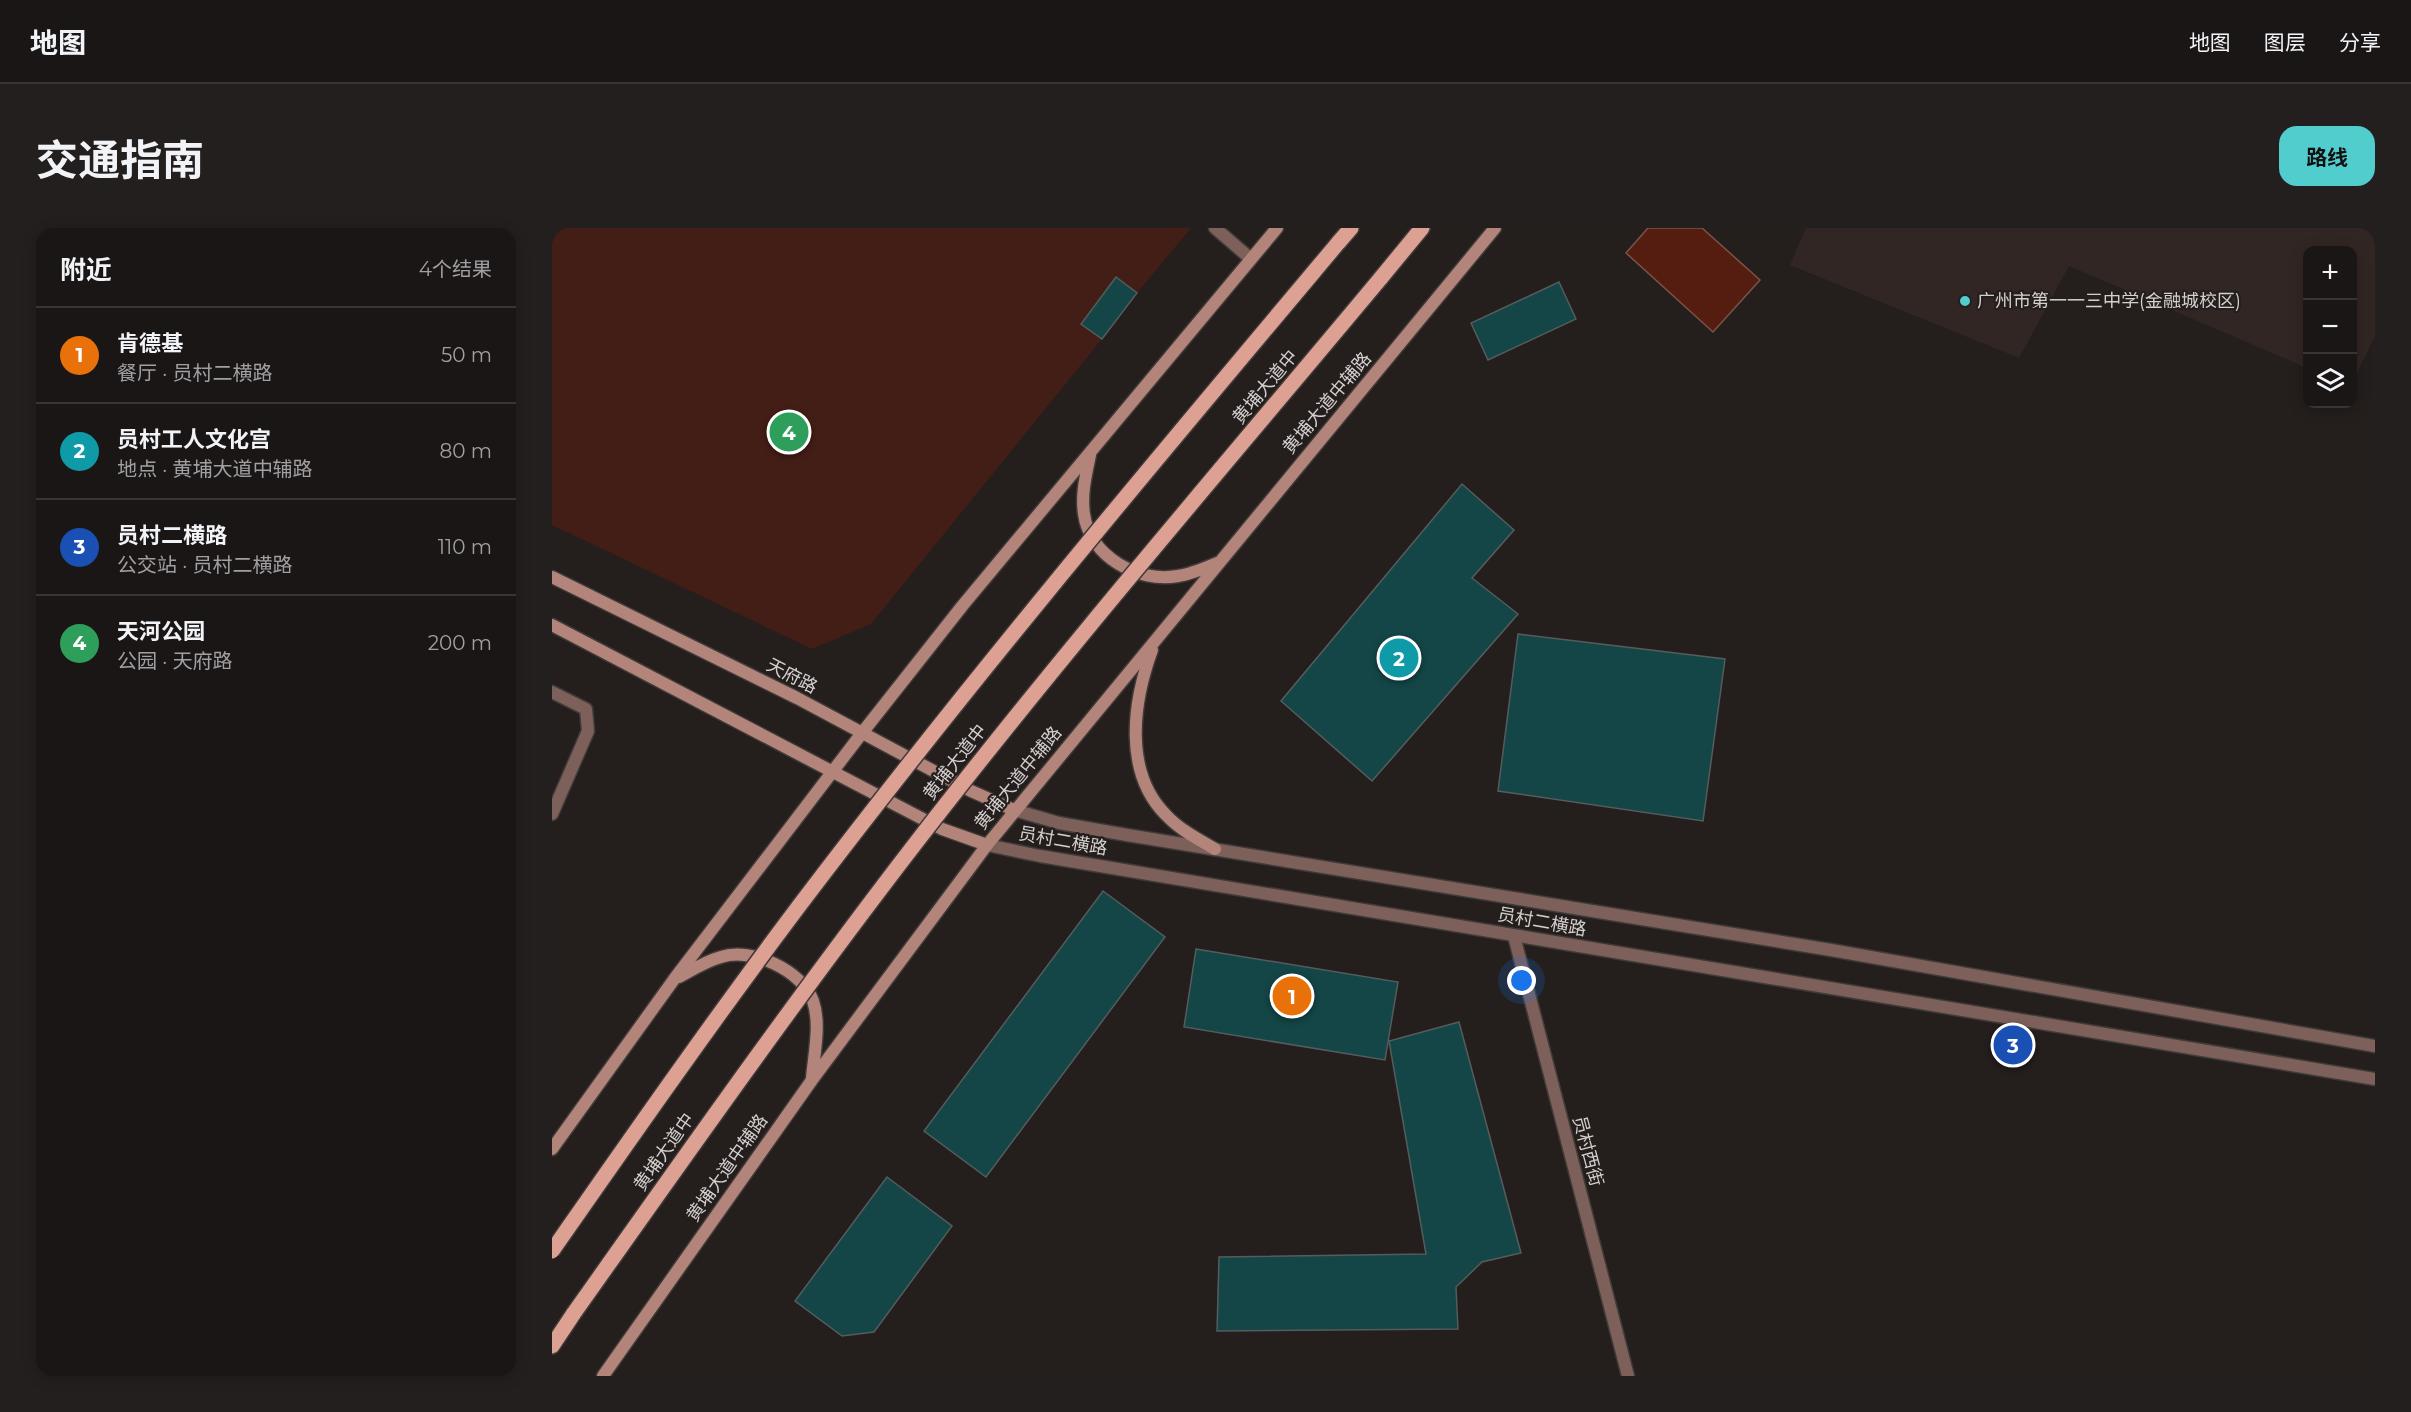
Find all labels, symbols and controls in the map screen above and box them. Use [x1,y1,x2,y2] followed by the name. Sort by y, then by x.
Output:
[30,26,86,60] text: 地图
[2189,30,2231,55] text: 地图
[2264,30,2306,55] text: 图层
[2339,30,2381,55] text: 分享
[2279,126,2375,186] button: 路线
[36,134,204,186] text: 交通指南
[2303,246,2357,408] map controls
[2303,246,2357,300] button: +
[60,254,112,286] text: 附近
[419,257,492,281] text: 4个结果
[1977,290,2241,312] place label: 广州市第一一三中学(金融城校区)
[1958,294,1972,308] marker: 广州市第一一三中学(金融城校区)
[2303,300,2357,354] button: −
[117,330,183,357] text: 肯德基
[76,343,83,367] text: 1
[441,343,492,367] text: 50 m
[1228,345,1302,429] street label: 黄埔大道中
[1278,348,1376,458] street label: 黄埔大道中辅路
[2303,354,2357,408] button: layers
[117,361,273,385] text: 餐厅 · 员村二横路
[770,410,808,454] pin: 4
[117,426,271,453] text: 员村工人文化宫
[74,439,85,463] text: 2
[440,439,492,463] text: 80 m
[117,457,313,481] text: 地点 · 黄埔大道中辅路
[117,522,227,549] text: 员村二横路
[74,535,85,559] text: 3
[438,535,492,559] text: 110 m
[117,553,293,577] text: 公交站 · 员村二横路
[117,618,205,645] text: 天河公园
[73,631,86,655] text: 4
[428,631,492,655] text: 200 m
[1380,636,1418,680] pin: 2
[117,649,233,673] text: 公园 · 天府路
[763,654,821,698] street label: 天府路
[919,720,991,804] street label: 黄埔大道中
[970,722,1066,834] street label: 黄埔大道中辅路
[1017,822,1109,860] street label: 员村二横路
[1496,903,1588,941] street label: 员村二横路
[1507,966,1536,995] your location
[1272,974,1312,1018] pin: 1
[1994,1022,2032,1068] pin: 3
[629,1109,699,1195] street label: 黄埔大道中
[682,1110,772,1226] street label: 黄埔大道中辅路
[1568,1113,1608,1189] street label: 员村西街

